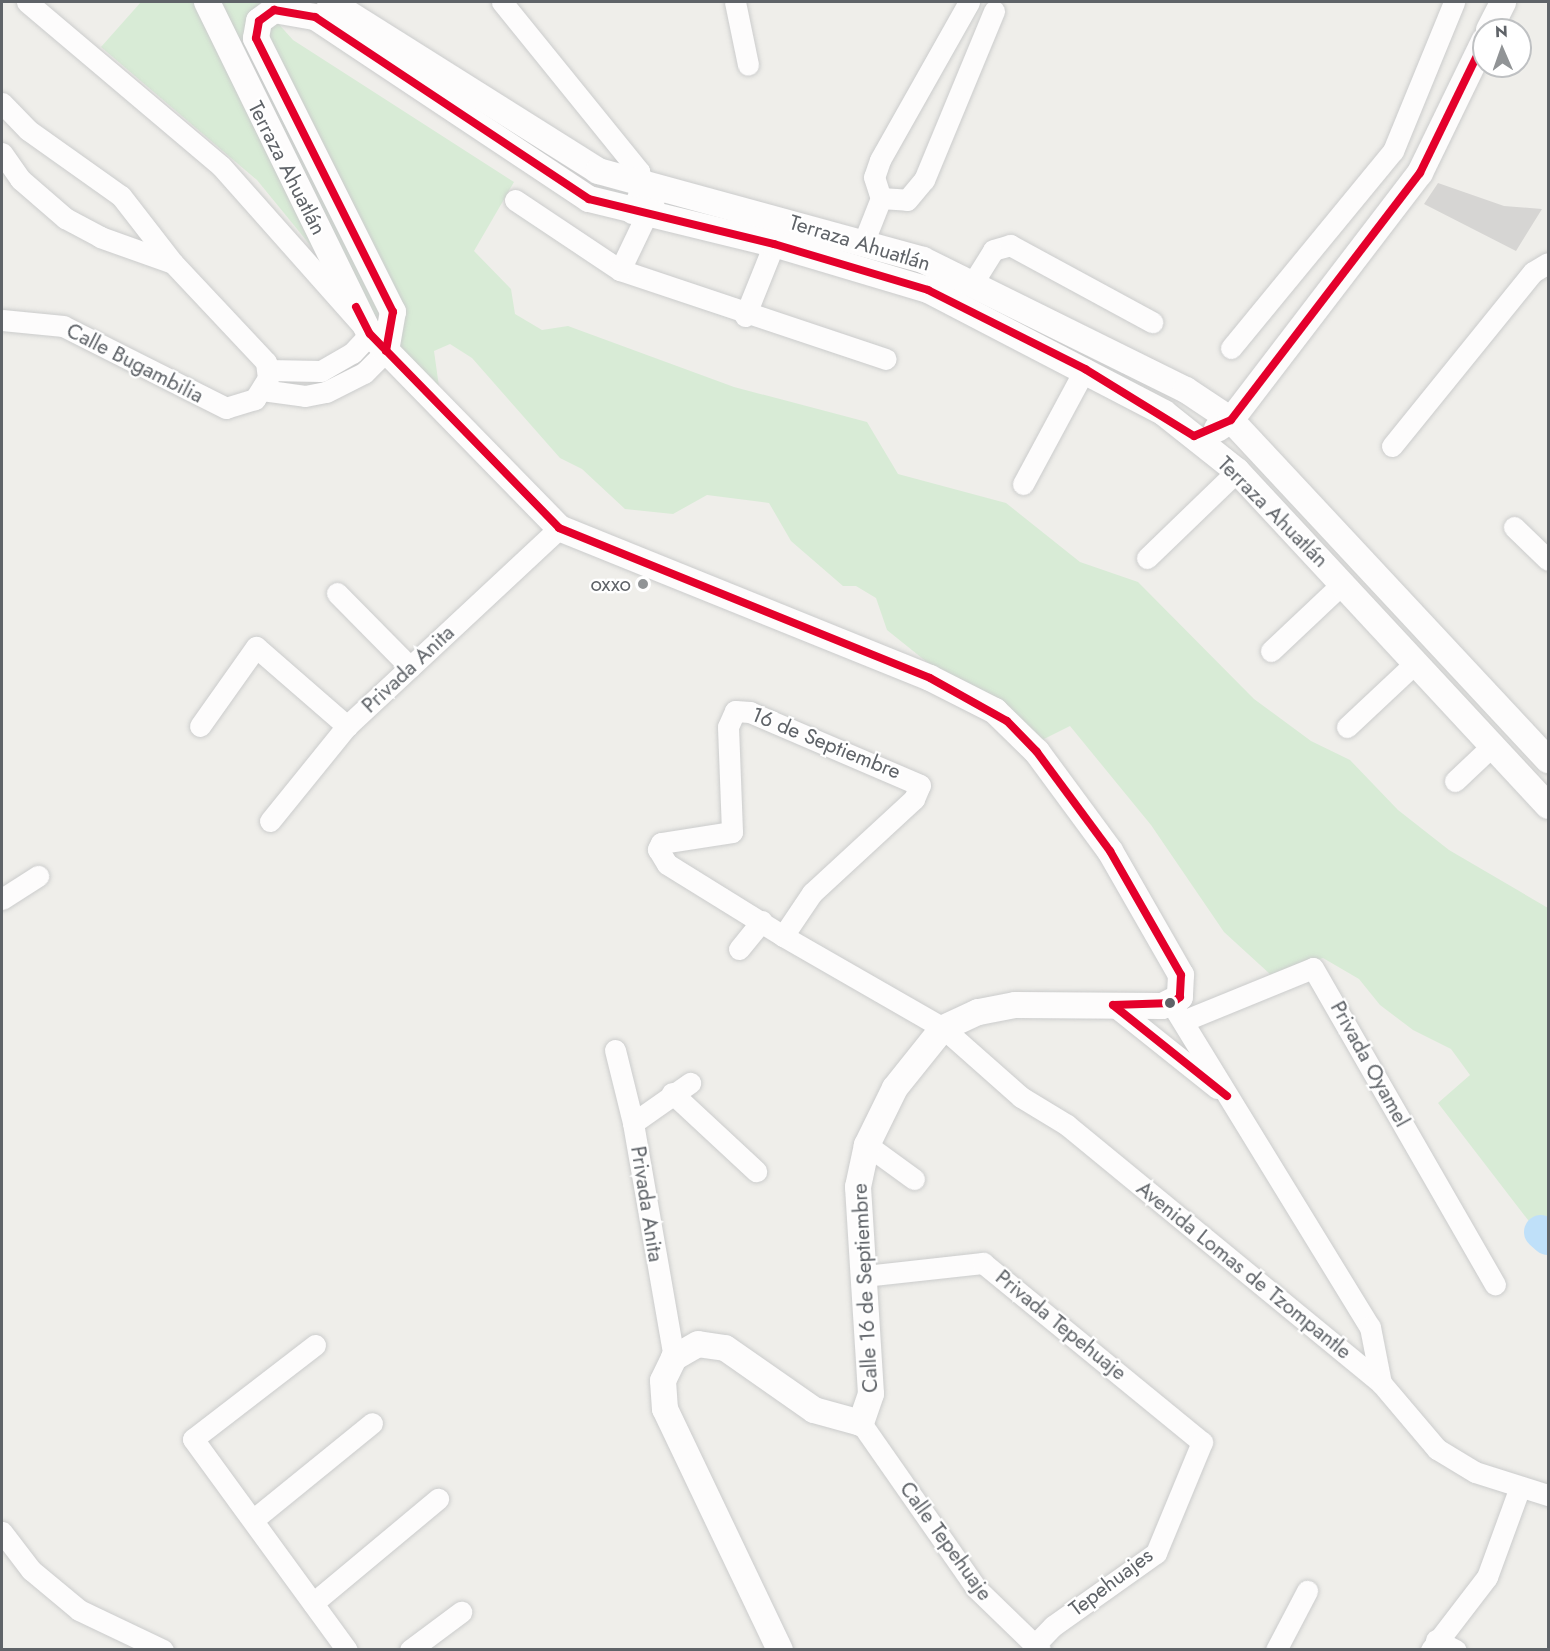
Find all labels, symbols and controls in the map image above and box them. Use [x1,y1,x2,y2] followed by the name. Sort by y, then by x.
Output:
[1472,18,1532,78] north arrow
[1495,20,1508,43] text: N
[243,97,331,239] street label: Terraza Ahuatlán
[786,210,934,276] street label: Terraza Ahuatlán
[62,318,208,408] street label: Calle Bugambilia
[1212,451,1334,573] street label: Terraza Ahuatlán
[590,571,631,597] place label: oxxo
[636,577,650,591] marker: oxxo
[357,620,459,718] street label: Privada Anita
[748,702,904,784] street label: 16 de Septiembre
[1164,997,1176,1009] unlabelled marker
[1325,997,1415,1131] street label: Privada Oyamel
[625,1144,669,1264] street label: Privada Anita
[1132,1176,1356,1364] street label: Avenida Lomas de Tzompantle
[847,1183,883,1393] street label: Calle 16 de Septiembre
[991,1265,1131,1385] street label: Privada Tepehuaje
[894,1477,998,1605] street label: Calle Tepehuaje
[1064,1542,1158,1622] street label: Tepehuajes

